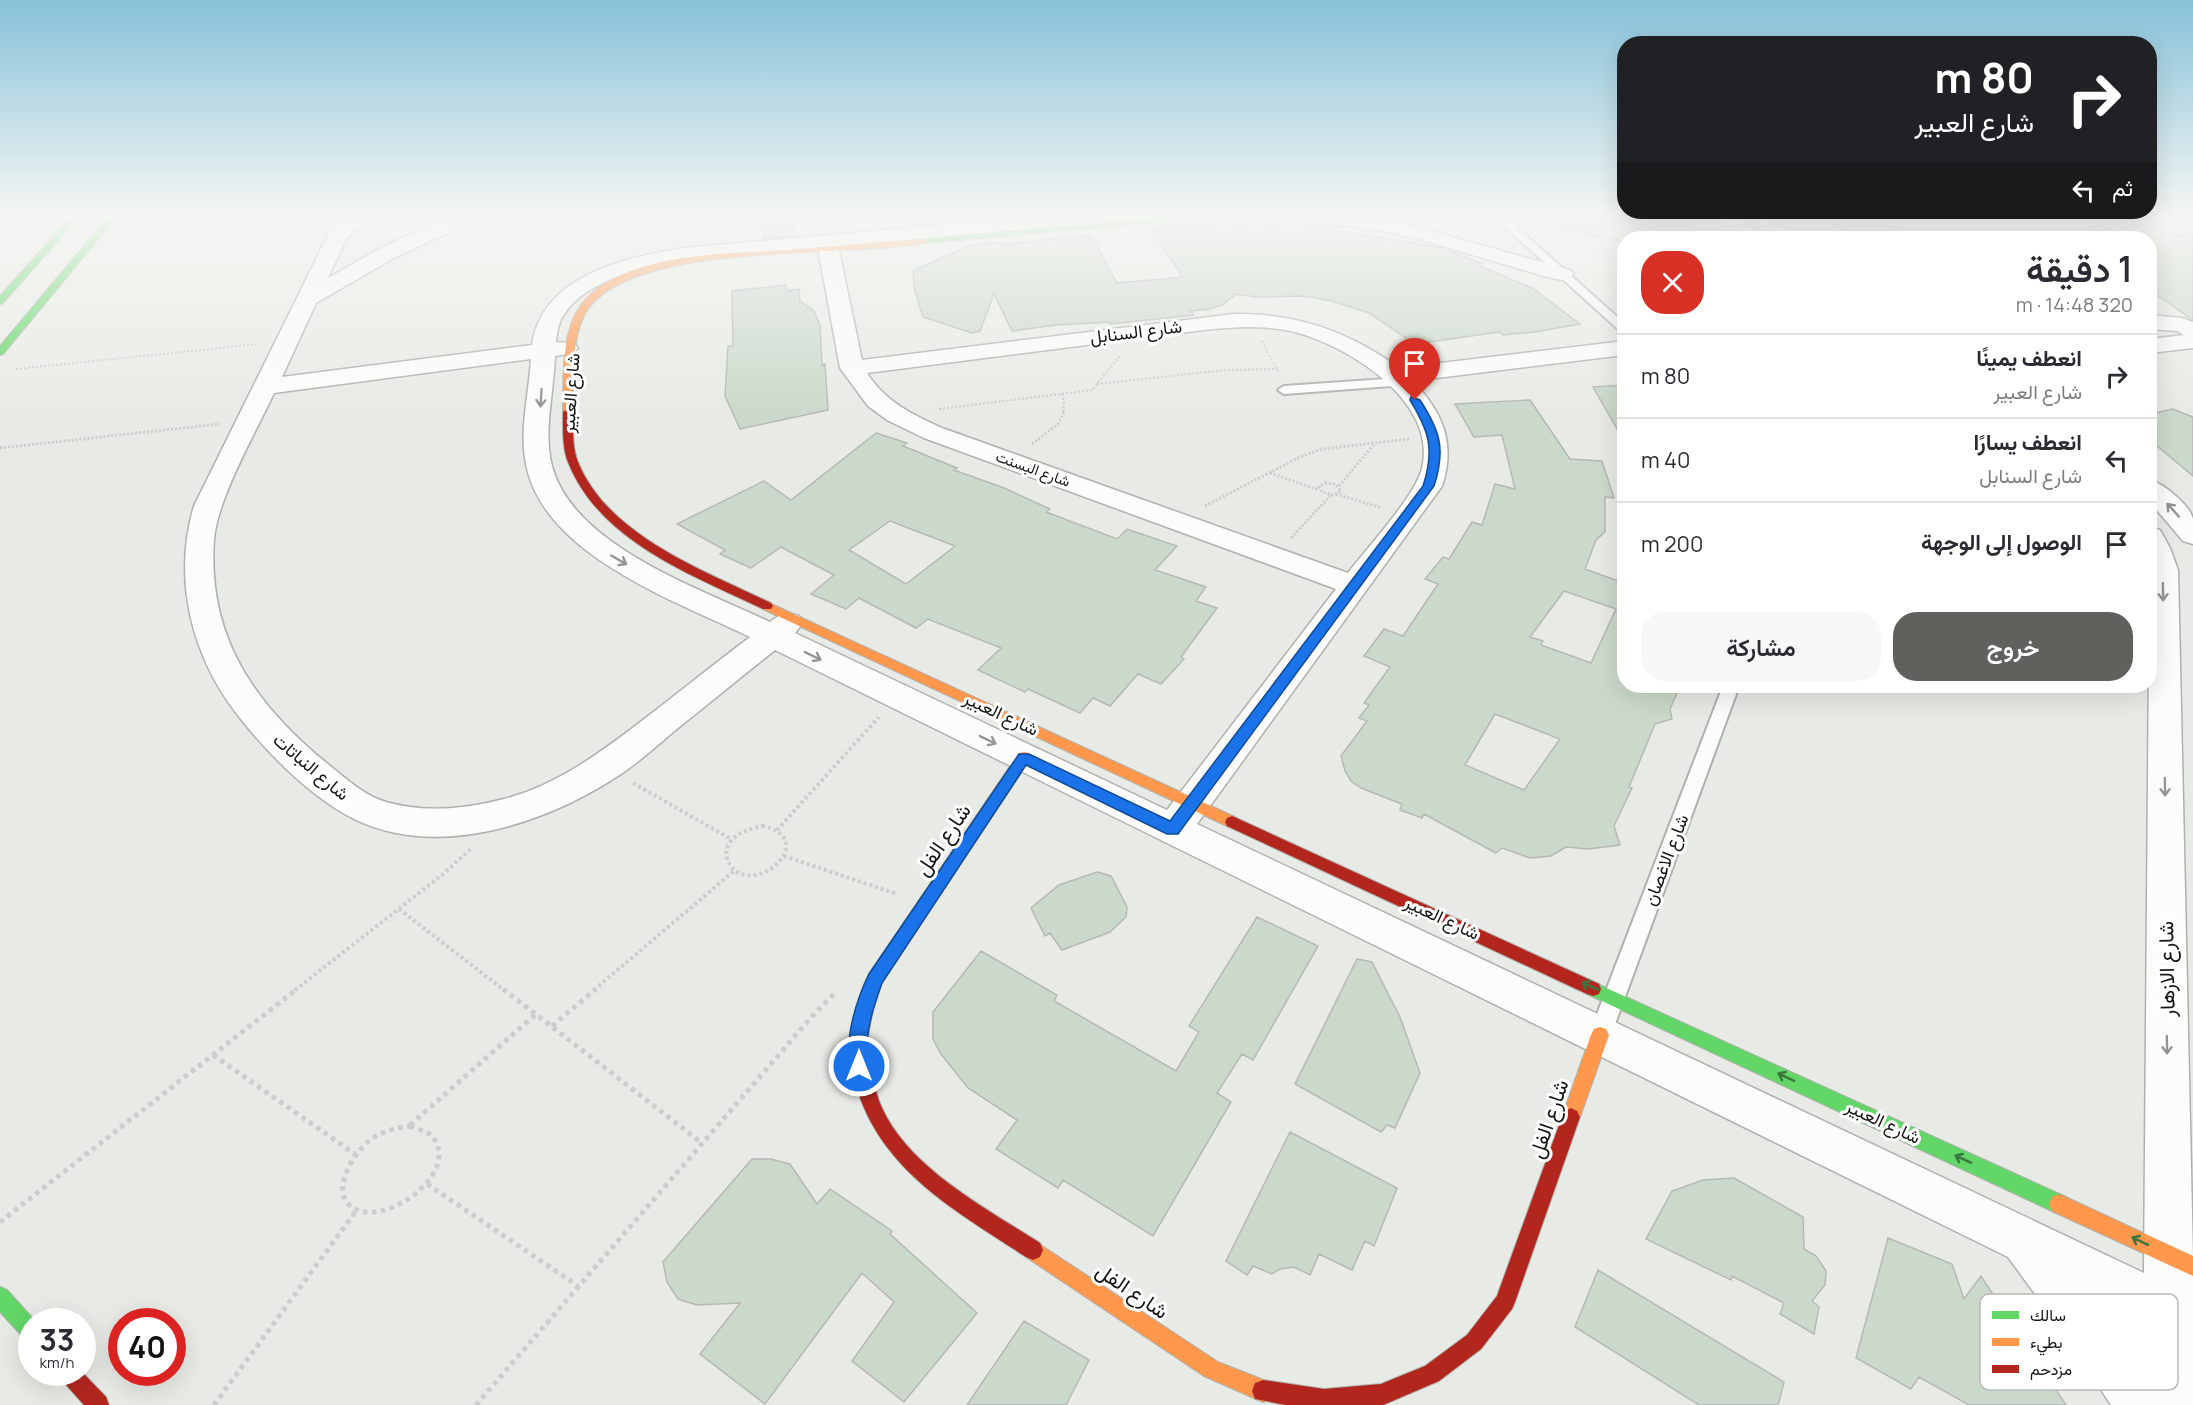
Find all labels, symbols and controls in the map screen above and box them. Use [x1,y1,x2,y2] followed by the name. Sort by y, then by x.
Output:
[1934,48,2034,106] text: 80 m
[2055,60,2133,138] icon: right
[1914,103,2034,140] text: شارع العبير
[2112,173,2133,203] text: ثم
[2067,174,2100,207] icon: left
[2026,244,2133,293] text: 1 دقيقة
[1641,251,1704,314] button: close
[2016,291,2133,318] text: 320 m · 14:48
[1089,313,1183,350] street label: شارع السنابل
[1389,338,1440,400] pin
[1976,343,2082,373] text: انعطف يمينًا
[1398,347,1431,380] icon: arrive
[555,352,586,435] street label: شارع العبير
[2100,360,2133,393] icon: right
[1641,361,1690,391] text: 80 m
[1993,378,2082,405] text: شارع العبير
[535,388,546,408] one-way arrow
[1973,427,2082,457] text: انعطف يسارًا
[2100,444,2133,477] icon: left
[993,445,1073,493] street label: شارع البسنت
[1641,445,1690,475] text: 40 m
[1979,462,2082,489] text: شارع السنابل
[2166,503,2180,518] one-way arrow
[1921,527,2082,557] text: الوصول إلى الوجهة
[2100,528,2133,561] icon: arrive
[1641,529,1703,559] text: 200 m
[610,554,627,566] one-way arrow
[2157,581,2169,601] one-way arrow
[1641,612,1881,681] button: مشاركة
[1893,612,2133,681] button: خروج
[803,650,821,662] one-way arrow
[959,685,1043,742] street label: شارع العبير
[268,727,355,806] street label: شارع النباتات
[979,735,997,747] one-way arrow
[2159,776,2171,796] one-way arrow
[908,798,977,882] street label: شارع الفل
[1637,811,1694,909] street label: شارع الاغصان
[1400,889,1484,946] street label: شارع العبير
[2151,921,2182,1018] street label: شارع الازهار
[1582,980,1600,992] one-way arrow
[827,1034,891,1098] position arrow
[2161,1034,2173,1054] one-way arrow
[1778,1071,1796,1083] one-way arrow
[1521,1075,1576,1162] street label: شارع الفل
[1841,1093,1925,1150] street label: شارع العبير
[1954,1153,1972,1164] one-way arrow
[2131,1235,2149,1247] one-way arrow
[1090,1256,1174,1325] street label: شارع الفل
[1980,1294,2178,1390] legend
[2030,1304,2066,1326] text: سالك
[108,1308,186,1386] speed limit sign: 40
[40,1319,74,1360] text: 33
[2030,1331,2062,1356] text: بطيء
[40,1352,74,1373] text: km/h
[2030,1358,2072,1380] text: مزدحم

